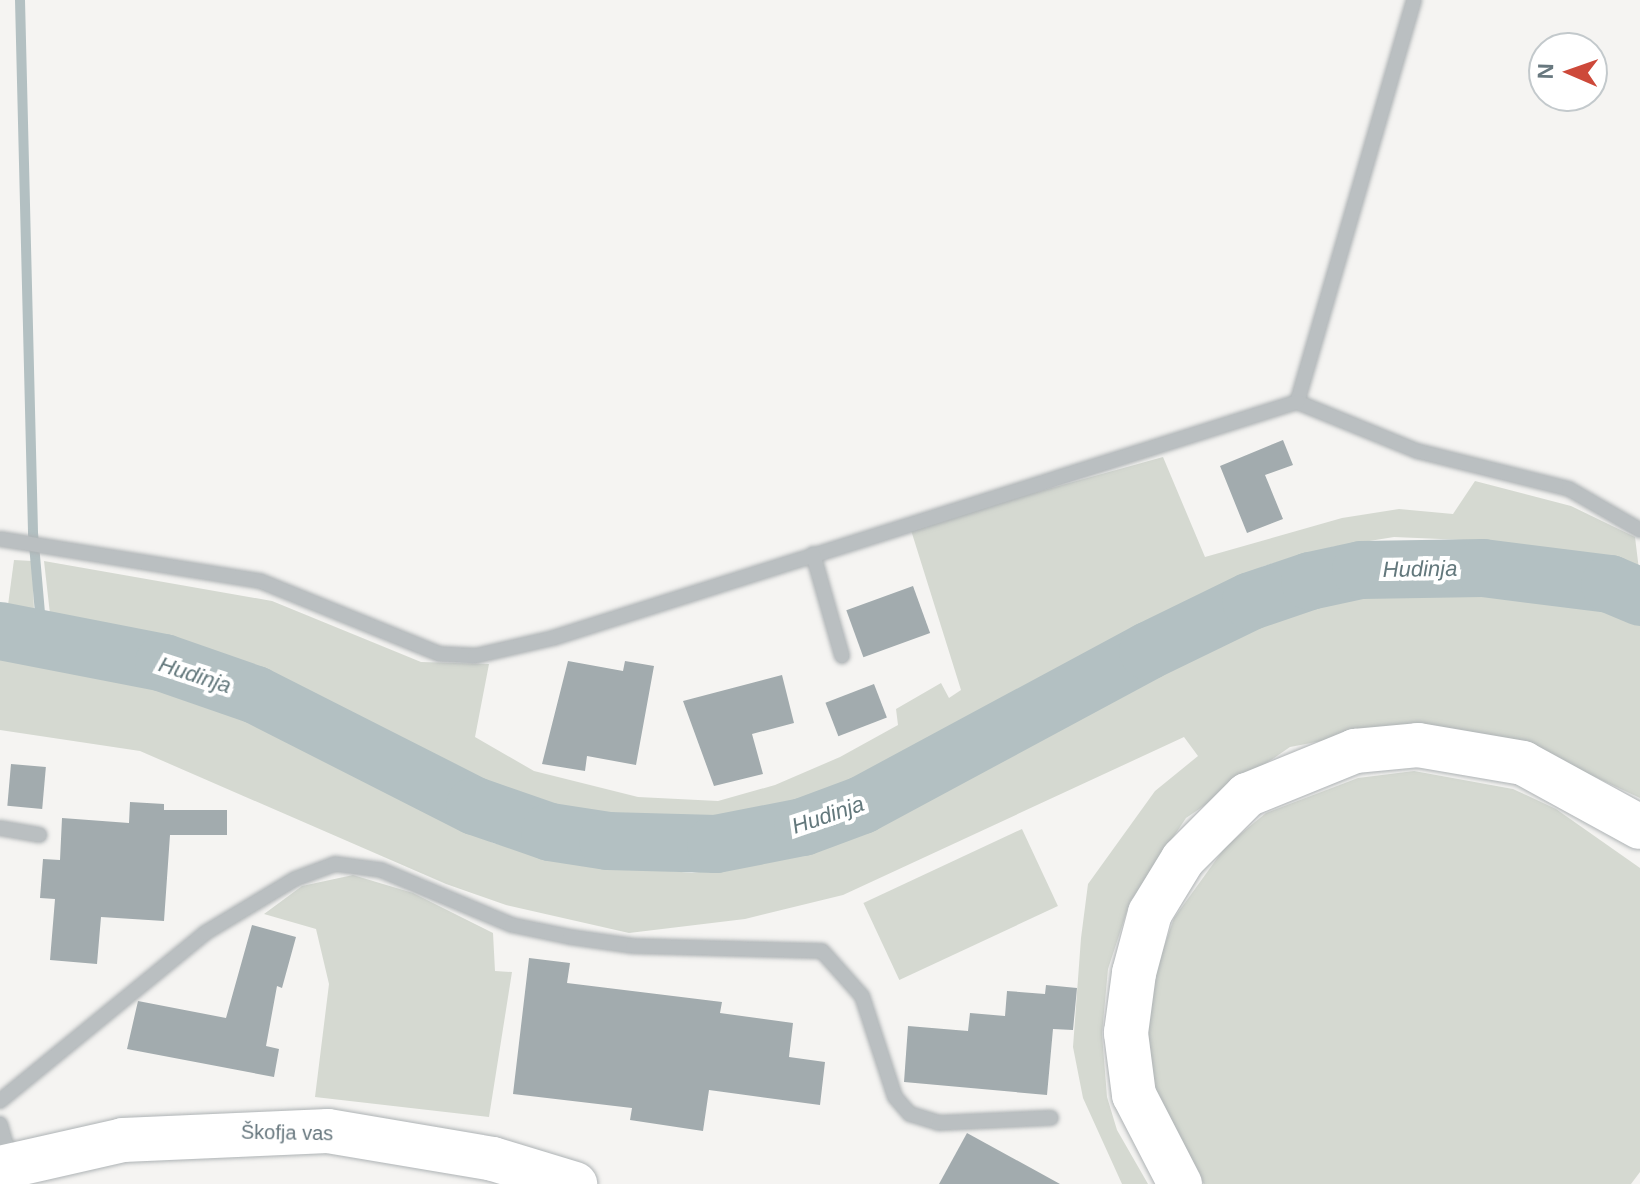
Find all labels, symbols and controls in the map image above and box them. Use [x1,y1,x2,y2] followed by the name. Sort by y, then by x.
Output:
[1528,32,1608,112] north arrow
[1533,63,1558,80] text: N
[1382,555,1458,583] water label: Hudinja
[155,651,235,699] water label: Hudinja
[788,790,868,840] water label: Hudinja
[241,1120,333,1146] street label: Škofja vas

